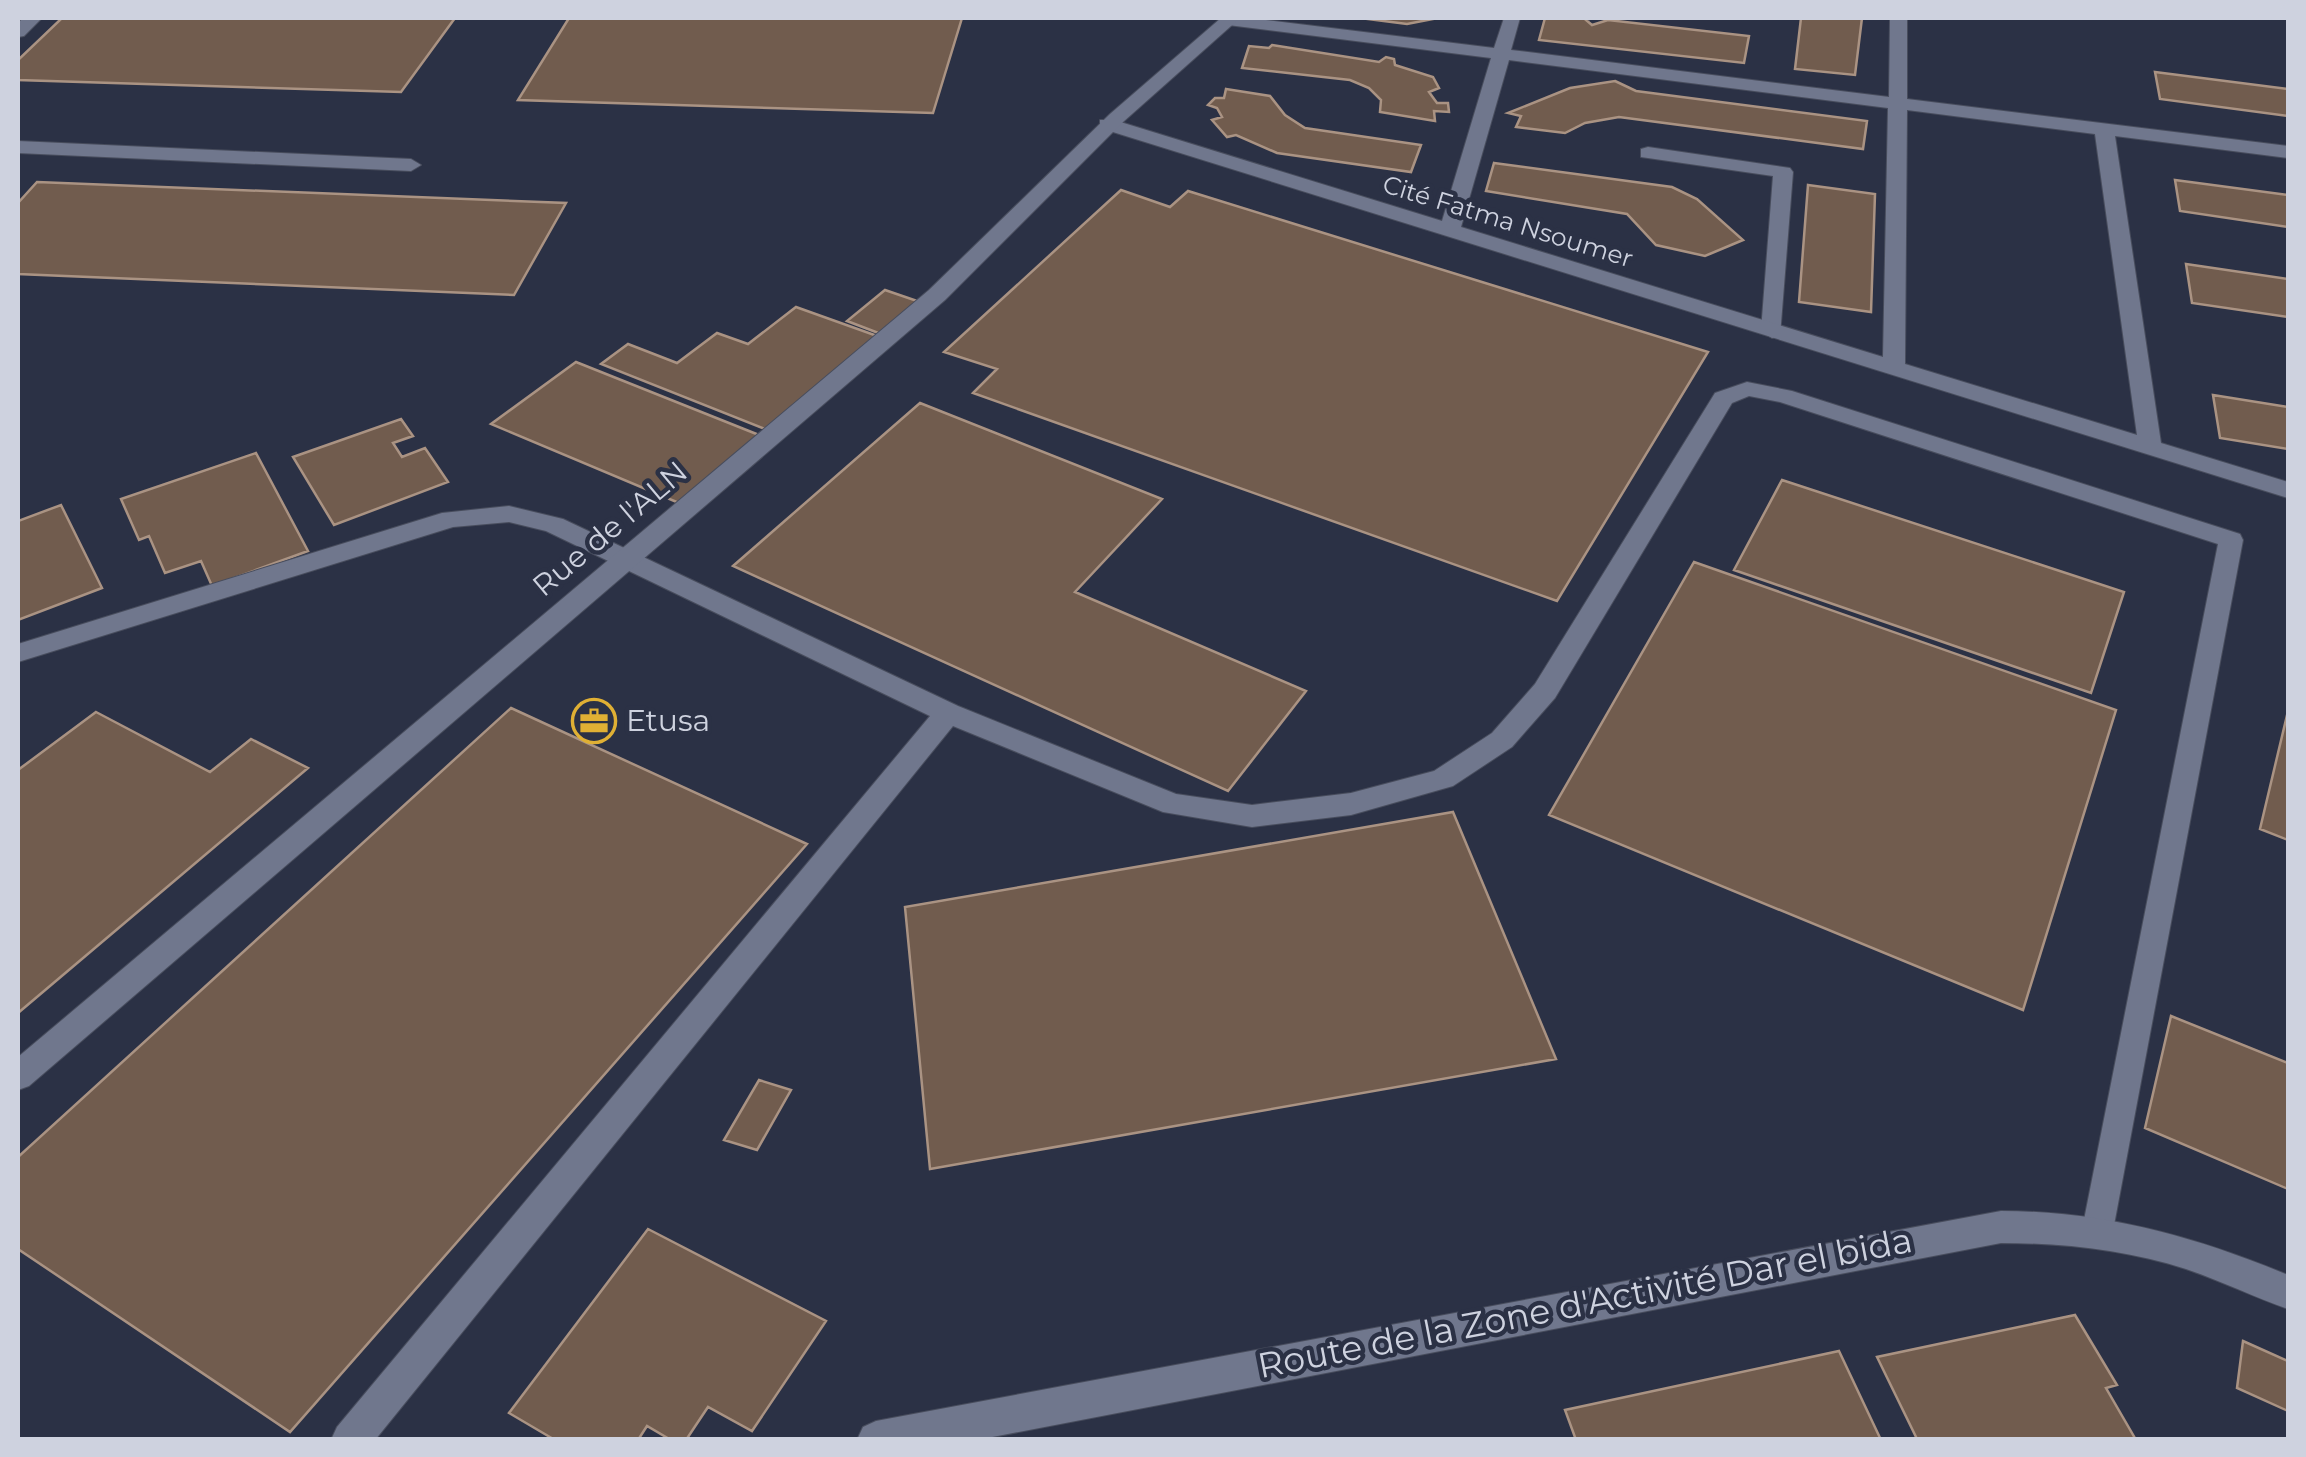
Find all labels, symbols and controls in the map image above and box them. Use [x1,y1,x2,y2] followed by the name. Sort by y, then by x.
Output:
[1379,169,1637,273] street label: Cité Fatma Nsoumer
[525,453,695,604] street label: Rue de l'ALN
[571,698,617,744] office icon: Etusa
[626,702,710,739] place label: Etusa
[1254,1218,1916,1387] street label: Route de la Zone d'Activité Dar el bida

